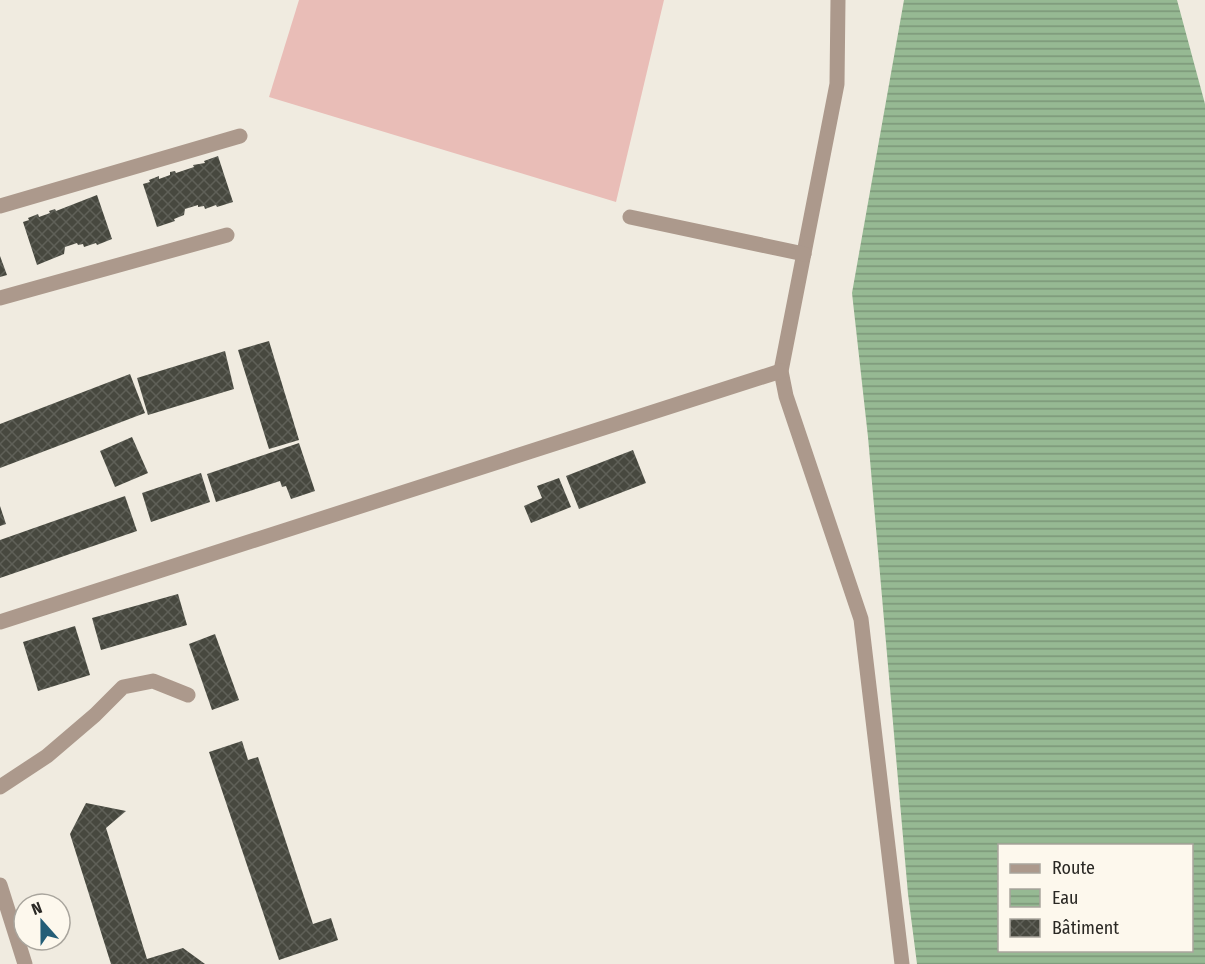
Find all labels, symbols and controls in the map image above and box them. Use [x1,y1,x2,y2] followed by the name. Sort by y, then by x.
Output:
[998,844,1193,952] legend
[1052,857,1095,879] text: Route
[1052,887,1078,909] text: Eau
[12,892,72,952] north arrow
[29,898,45,919] text: N
[1052,917,1119,939] text: Bâtiment

